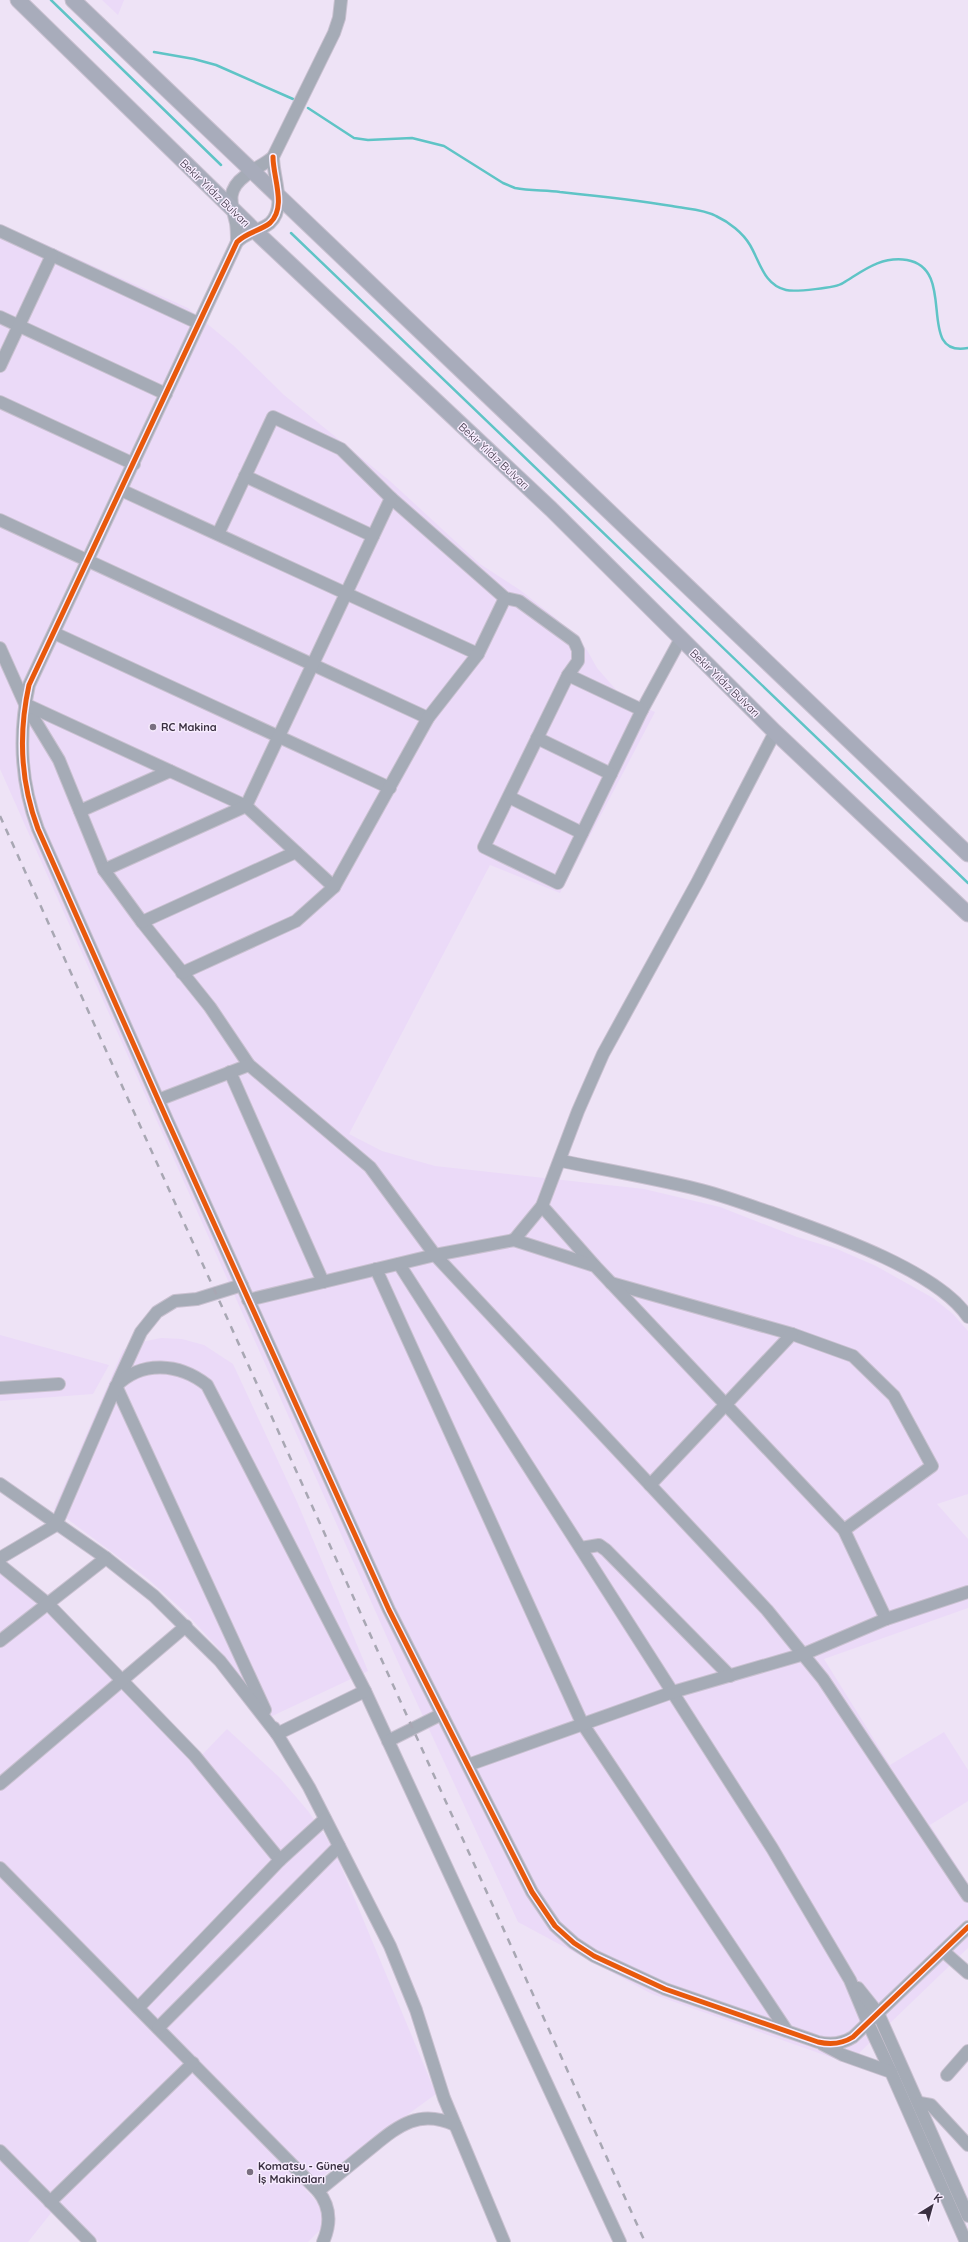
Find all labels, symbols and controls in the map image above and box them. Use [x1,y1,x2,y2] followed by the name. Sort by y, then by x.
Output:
[177,156,253,230] street label: Bekir Yıldız Bulvarı
[456,420,532,492] street label: Bekir Yıldız Bulvarı
[687,646,763,720] street label: Bekir Yıldız Bulvarı
[161,720,217,734] place label: RC Makina
[148,722,158,732] marker: RC Makina
[258,2159,349,2186] place label: Komatsu - Güney İş Makinaları
[245,2167,255,2177] marker: Komatsu - Güney İş Makinaları
[912,2186,952,2226] north arrow
[931,2190,945,2206] text: K

